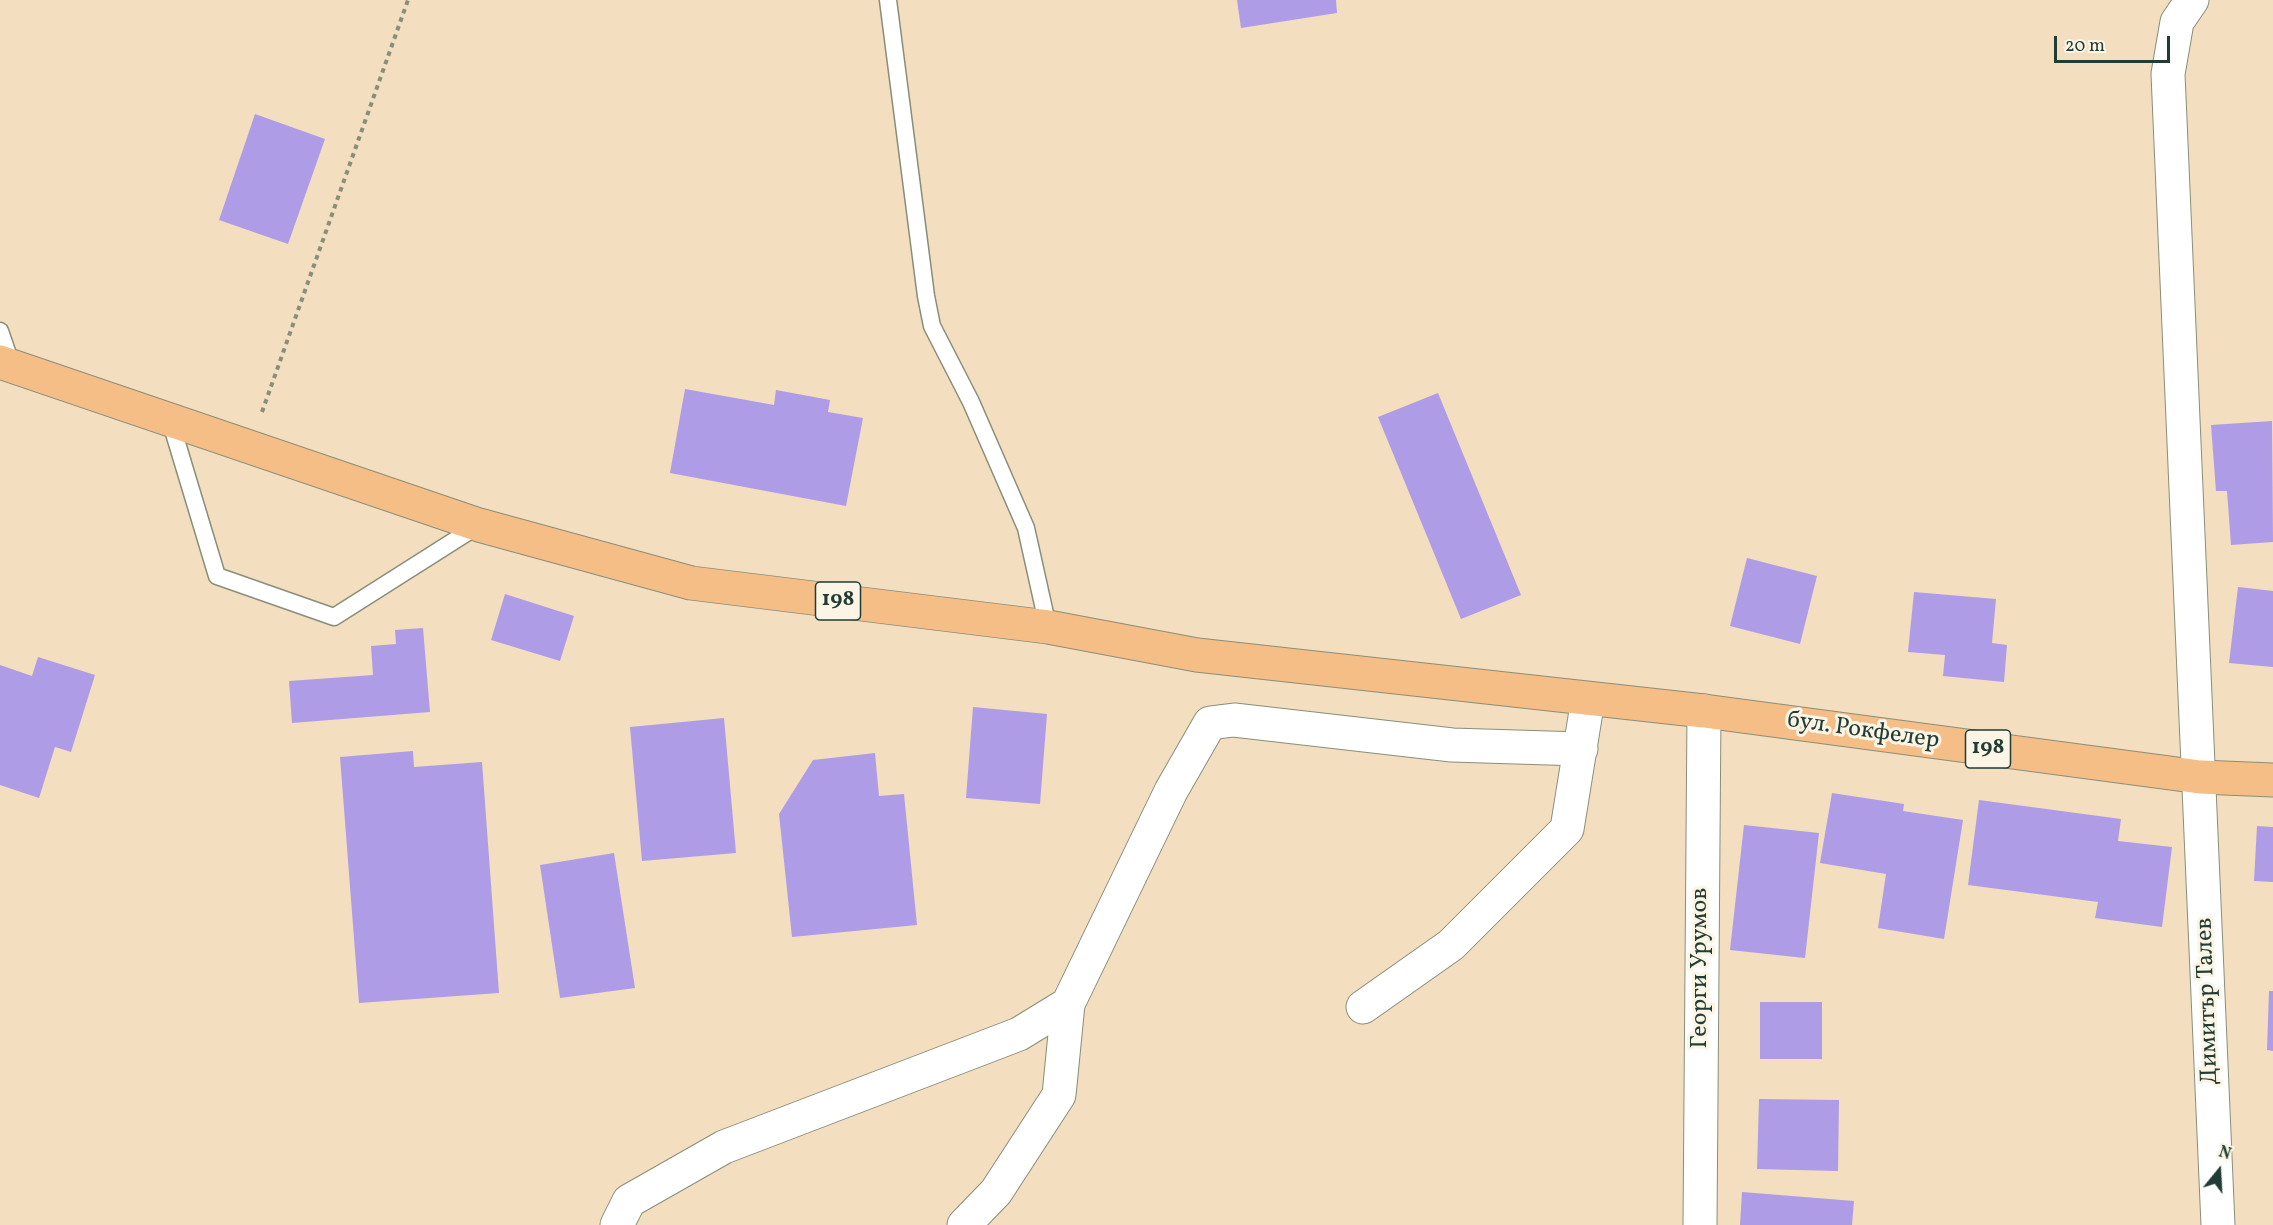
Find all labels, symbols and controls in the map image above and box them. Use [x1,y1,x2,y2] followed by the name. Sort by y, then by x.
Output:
[2057,24,2172,62] scale bar
[2065,34,2105,59] text: 20 m
[816,582,860,620] road number: 198
[1785,707,1941,757] street label: бул. Рокфелер
[1966,730,2010,768] road number: 198
[1688,888,1716,1048] street label: Георги Урумов
[2192,917,2226,1085] street label: Димитър Талев
[2189,1141,2249,1201] north arrow
[2216,1142,2233,1166] text: N

